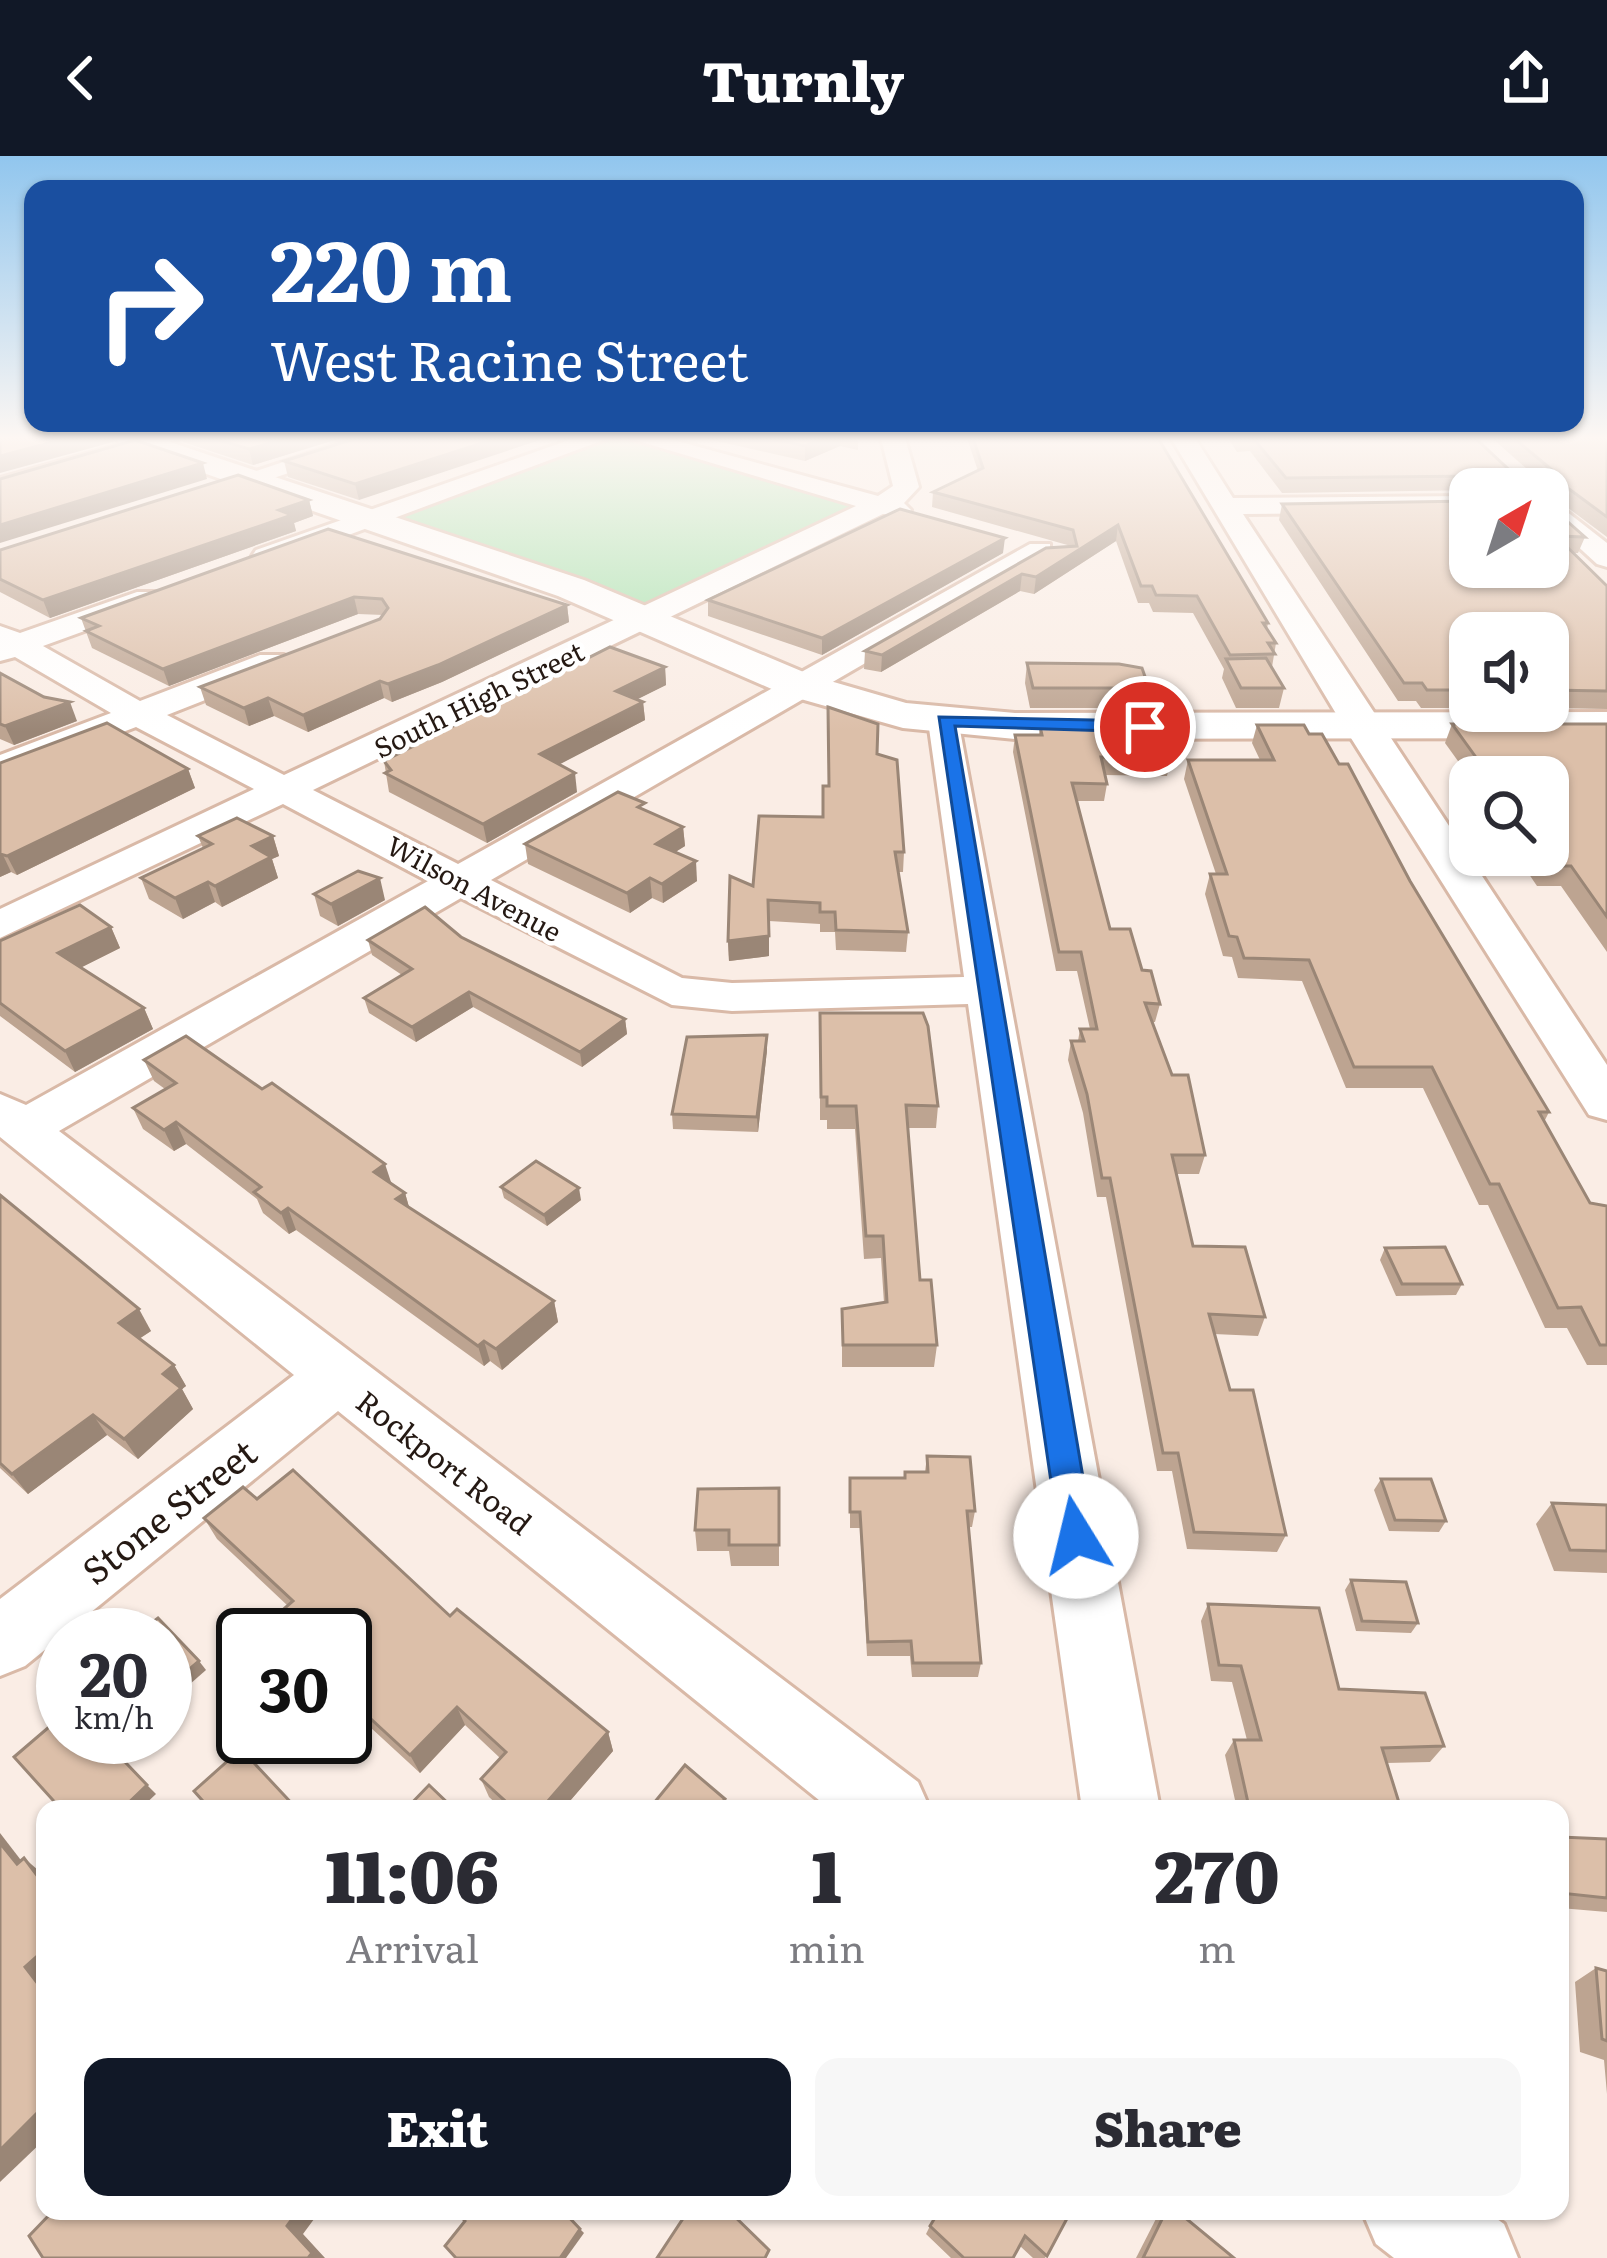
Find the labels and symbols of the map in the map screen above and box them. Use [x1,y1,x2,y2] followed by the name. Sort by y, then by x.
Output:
[1449,468,1569,588] north arrow
[366,630,590,766] street label: South High Street
[1094,676,1196,778] pin
[380,824,570,950] street label: Wilson Avenue
[348,1378,542,1544] street label: Rockport Road
[69,1425,267,1595] street label: Stone Street
[1013,1473,1139,1599] position arrow
[216,1608,372,1764] speed limit sign: 30

